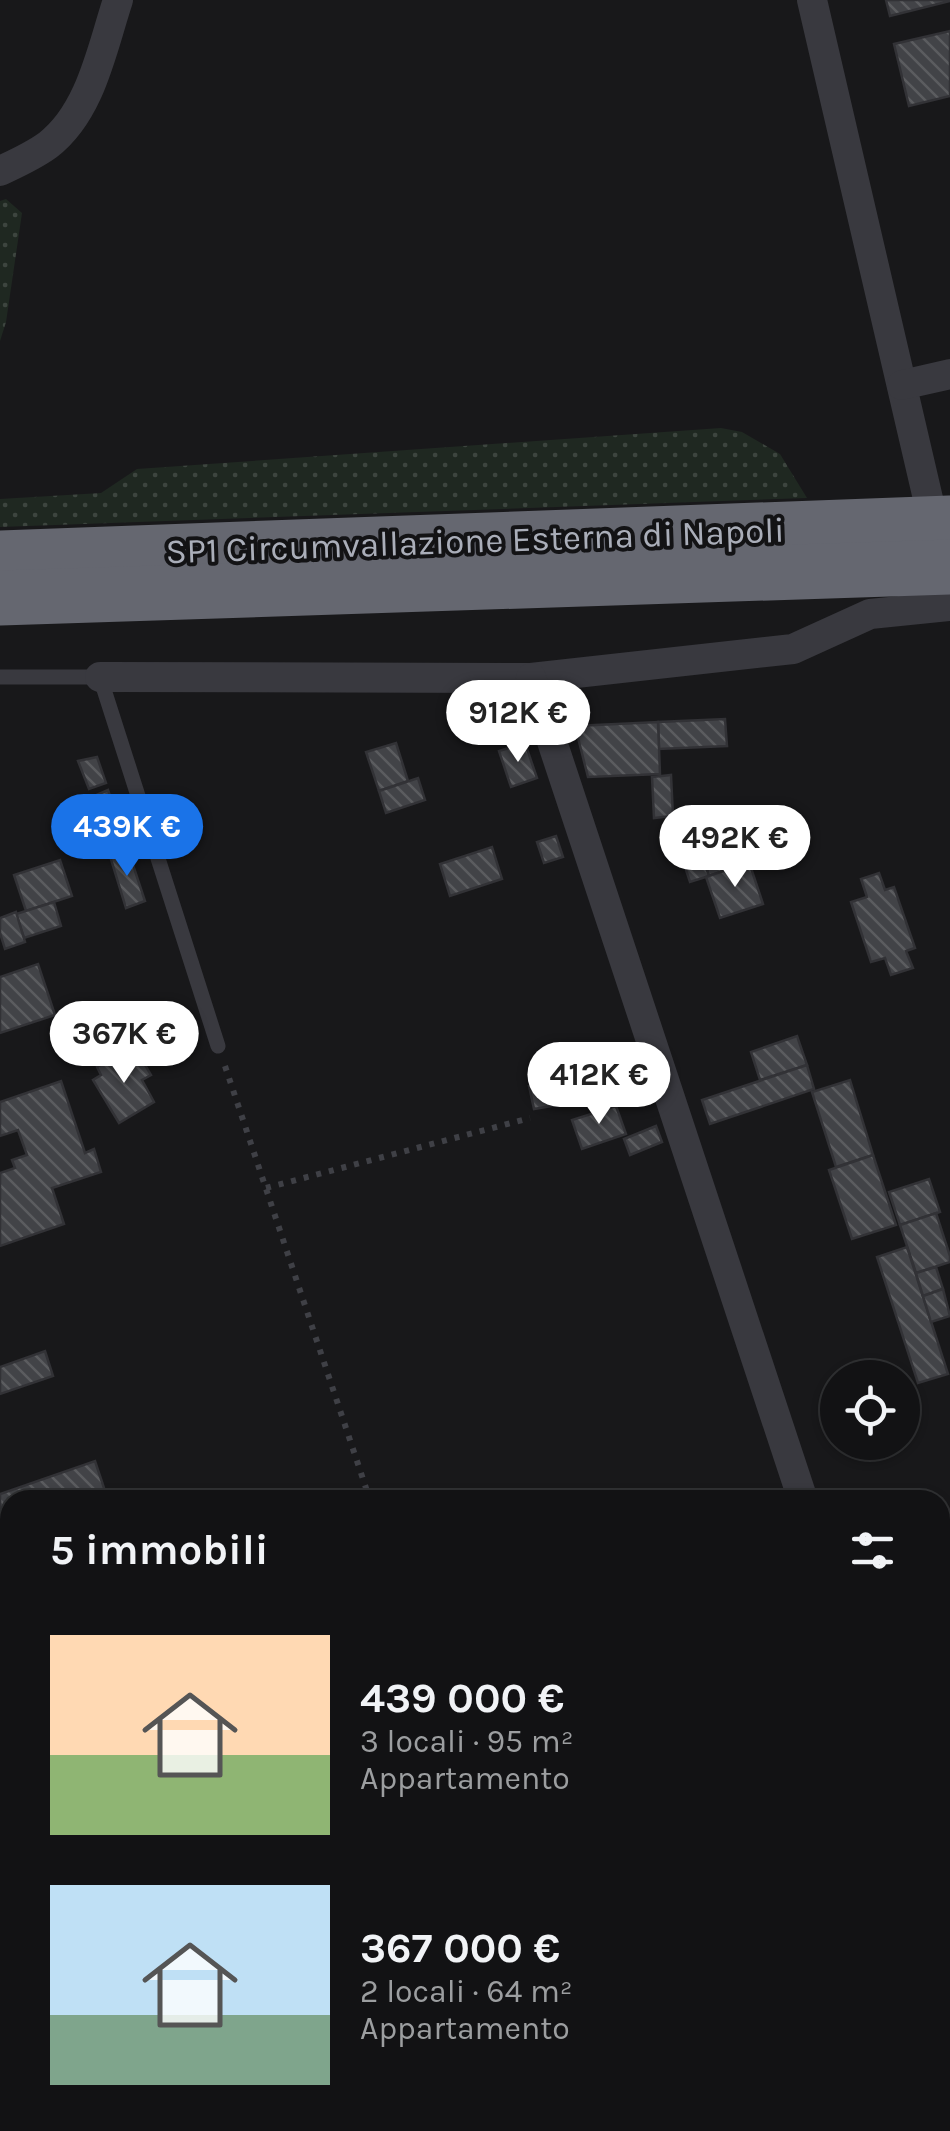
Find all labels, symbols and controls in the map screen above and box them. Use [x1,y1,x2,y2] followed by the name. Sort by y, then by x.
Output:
[165,510,785,572] street label: SP1 Circumvallazione Esterna di Napoli
[437,680,599,765] pin: 912K €
[468,694,568,731] text: 912K €
[46,794,208,879] pin: 439K €
[654,805,816,890] pin: 492K €
[73,808,181,845] text: 439K €
[681,819,789,856] text: 492K €
[43,1001,205,1086] pin: 367K €
[72,1015,176,1052] text: 367K €
[518,1042,680,1127] pin: 412K €
[549,1056,649,1093] text: 412K €
[820,1360,920,1460] map controls
[820,1360,920,1460] button: locate
[845,1523,900,1578] icon: filters
[50,1525,268,1575] text: 5 immobili
[360,1673,564,1723] text: 439 000 €
[130,1675,250,1795] icon: home
[360,1723,573,1760] text: 3 locali · 95 m²
[360,1760,570,1797] text: Appartamento
[360,1923,560,1973] text: 367 000 €
[130,1925,250,2045] icon: home
[360,1973,573,2010] text: 2 locali · 64 m²
[360,2010,570,2047] text: Appartamento

